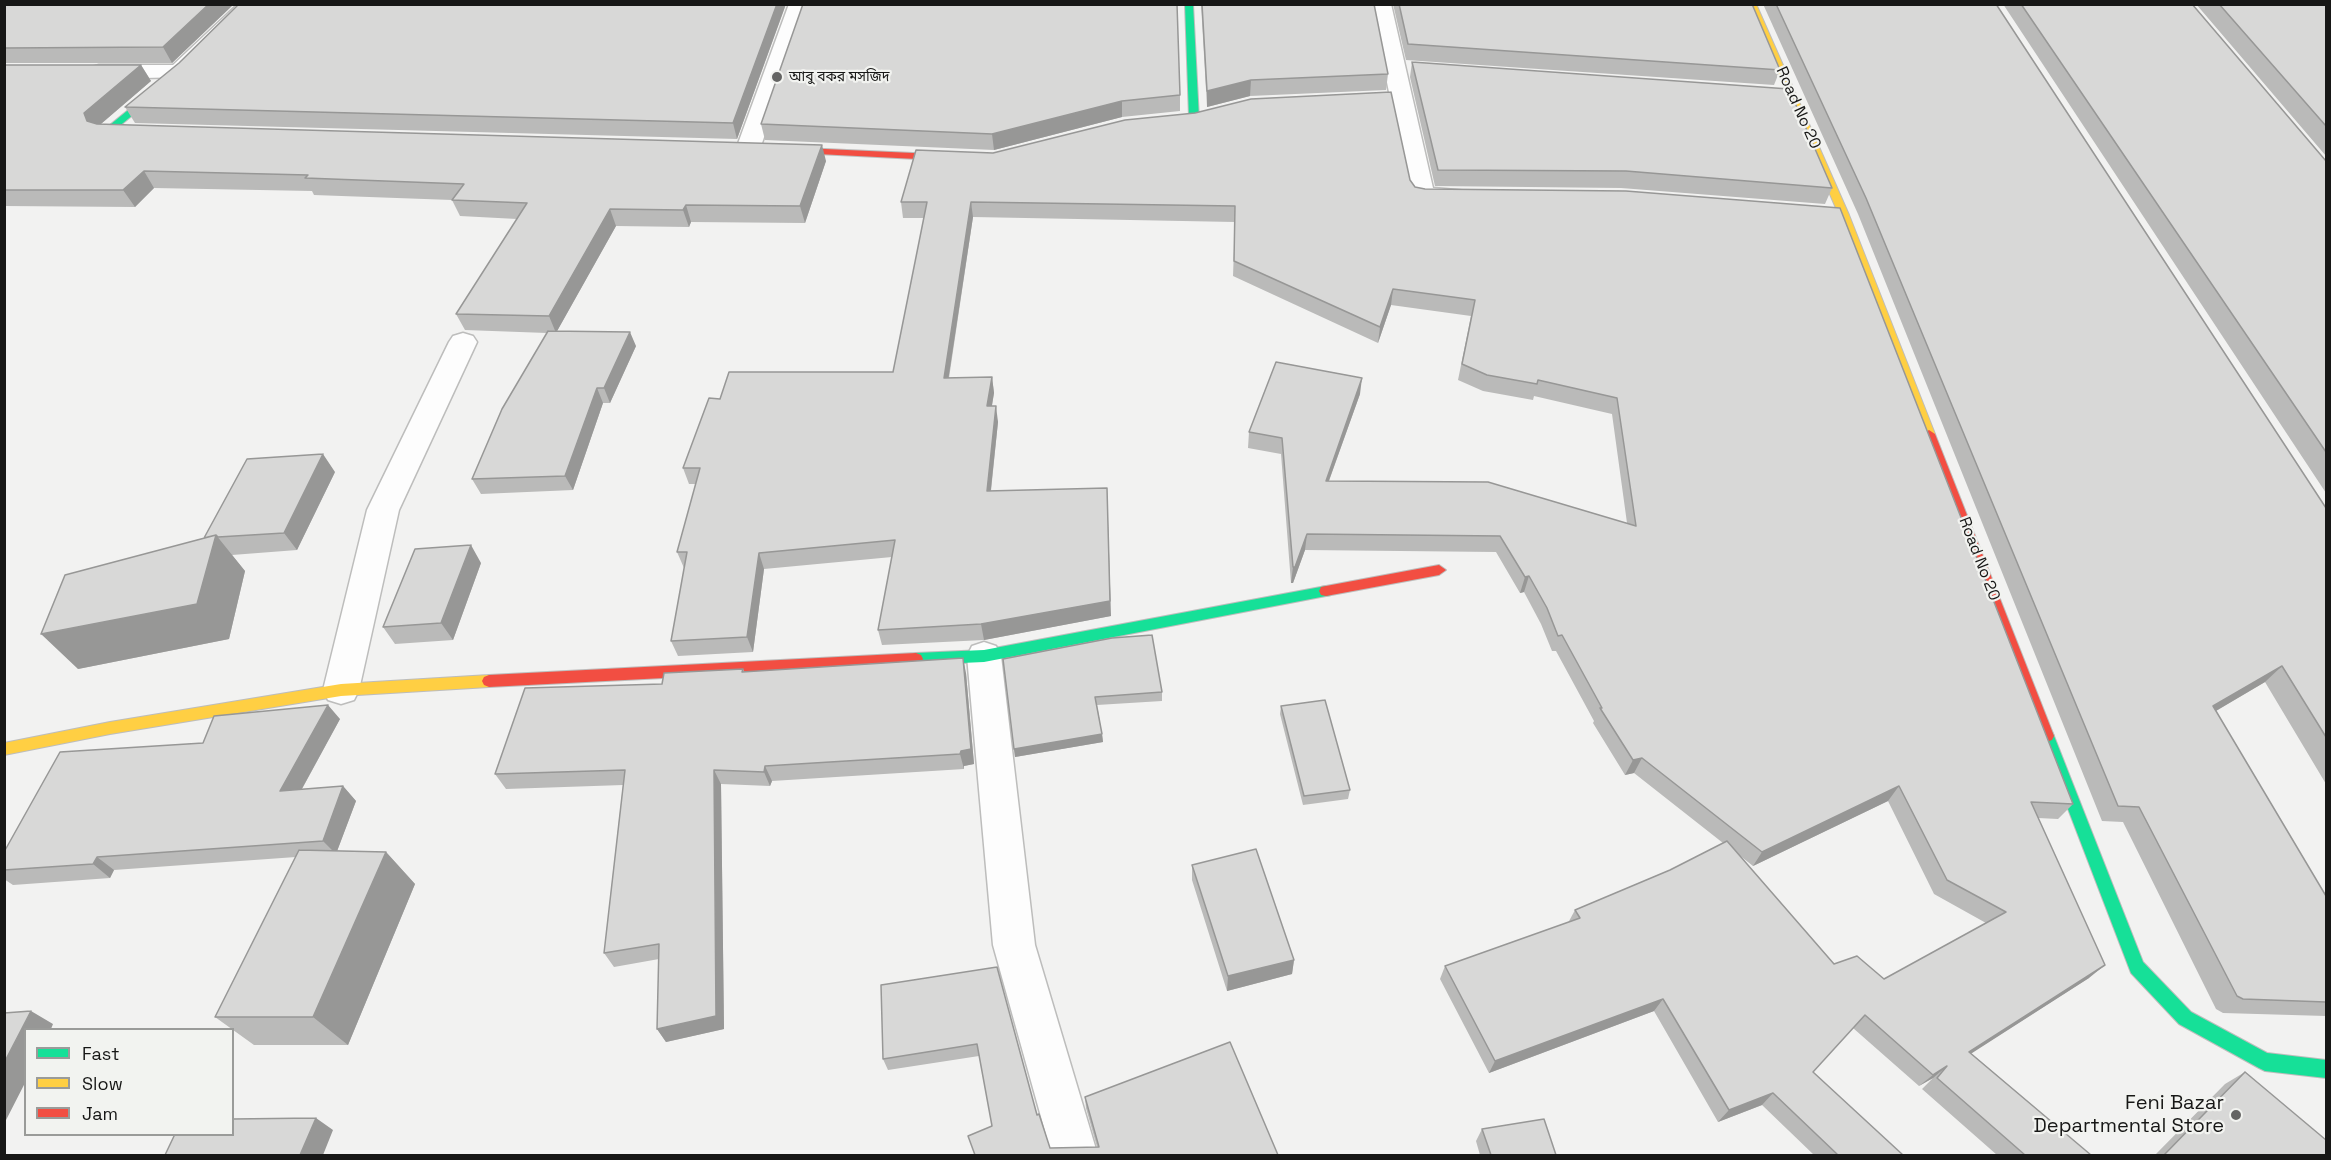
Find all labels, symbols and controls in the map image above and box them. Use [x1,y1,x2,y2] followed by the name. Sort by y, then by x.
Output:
[1771,64,1825,152] street label: Road No 20
[789,69,890,85] place label: আবু বকর মসজিদ
[770,70,784,84] marker: আবু বকর মসজিদ
[1954,515,2004,603] street label: Road No 20
[24,1028,234,1136] legend
[82,1042,119,1065] text: Fast
[82,1072,123,1095] text: Slow
[2034,1092,2224,1139] place label: Feni Bazar Departmental Store
[82,1102,118,1125] text: Jam
[2229,1108,2243,1122] marker: Feni Bazar Departmental Store

